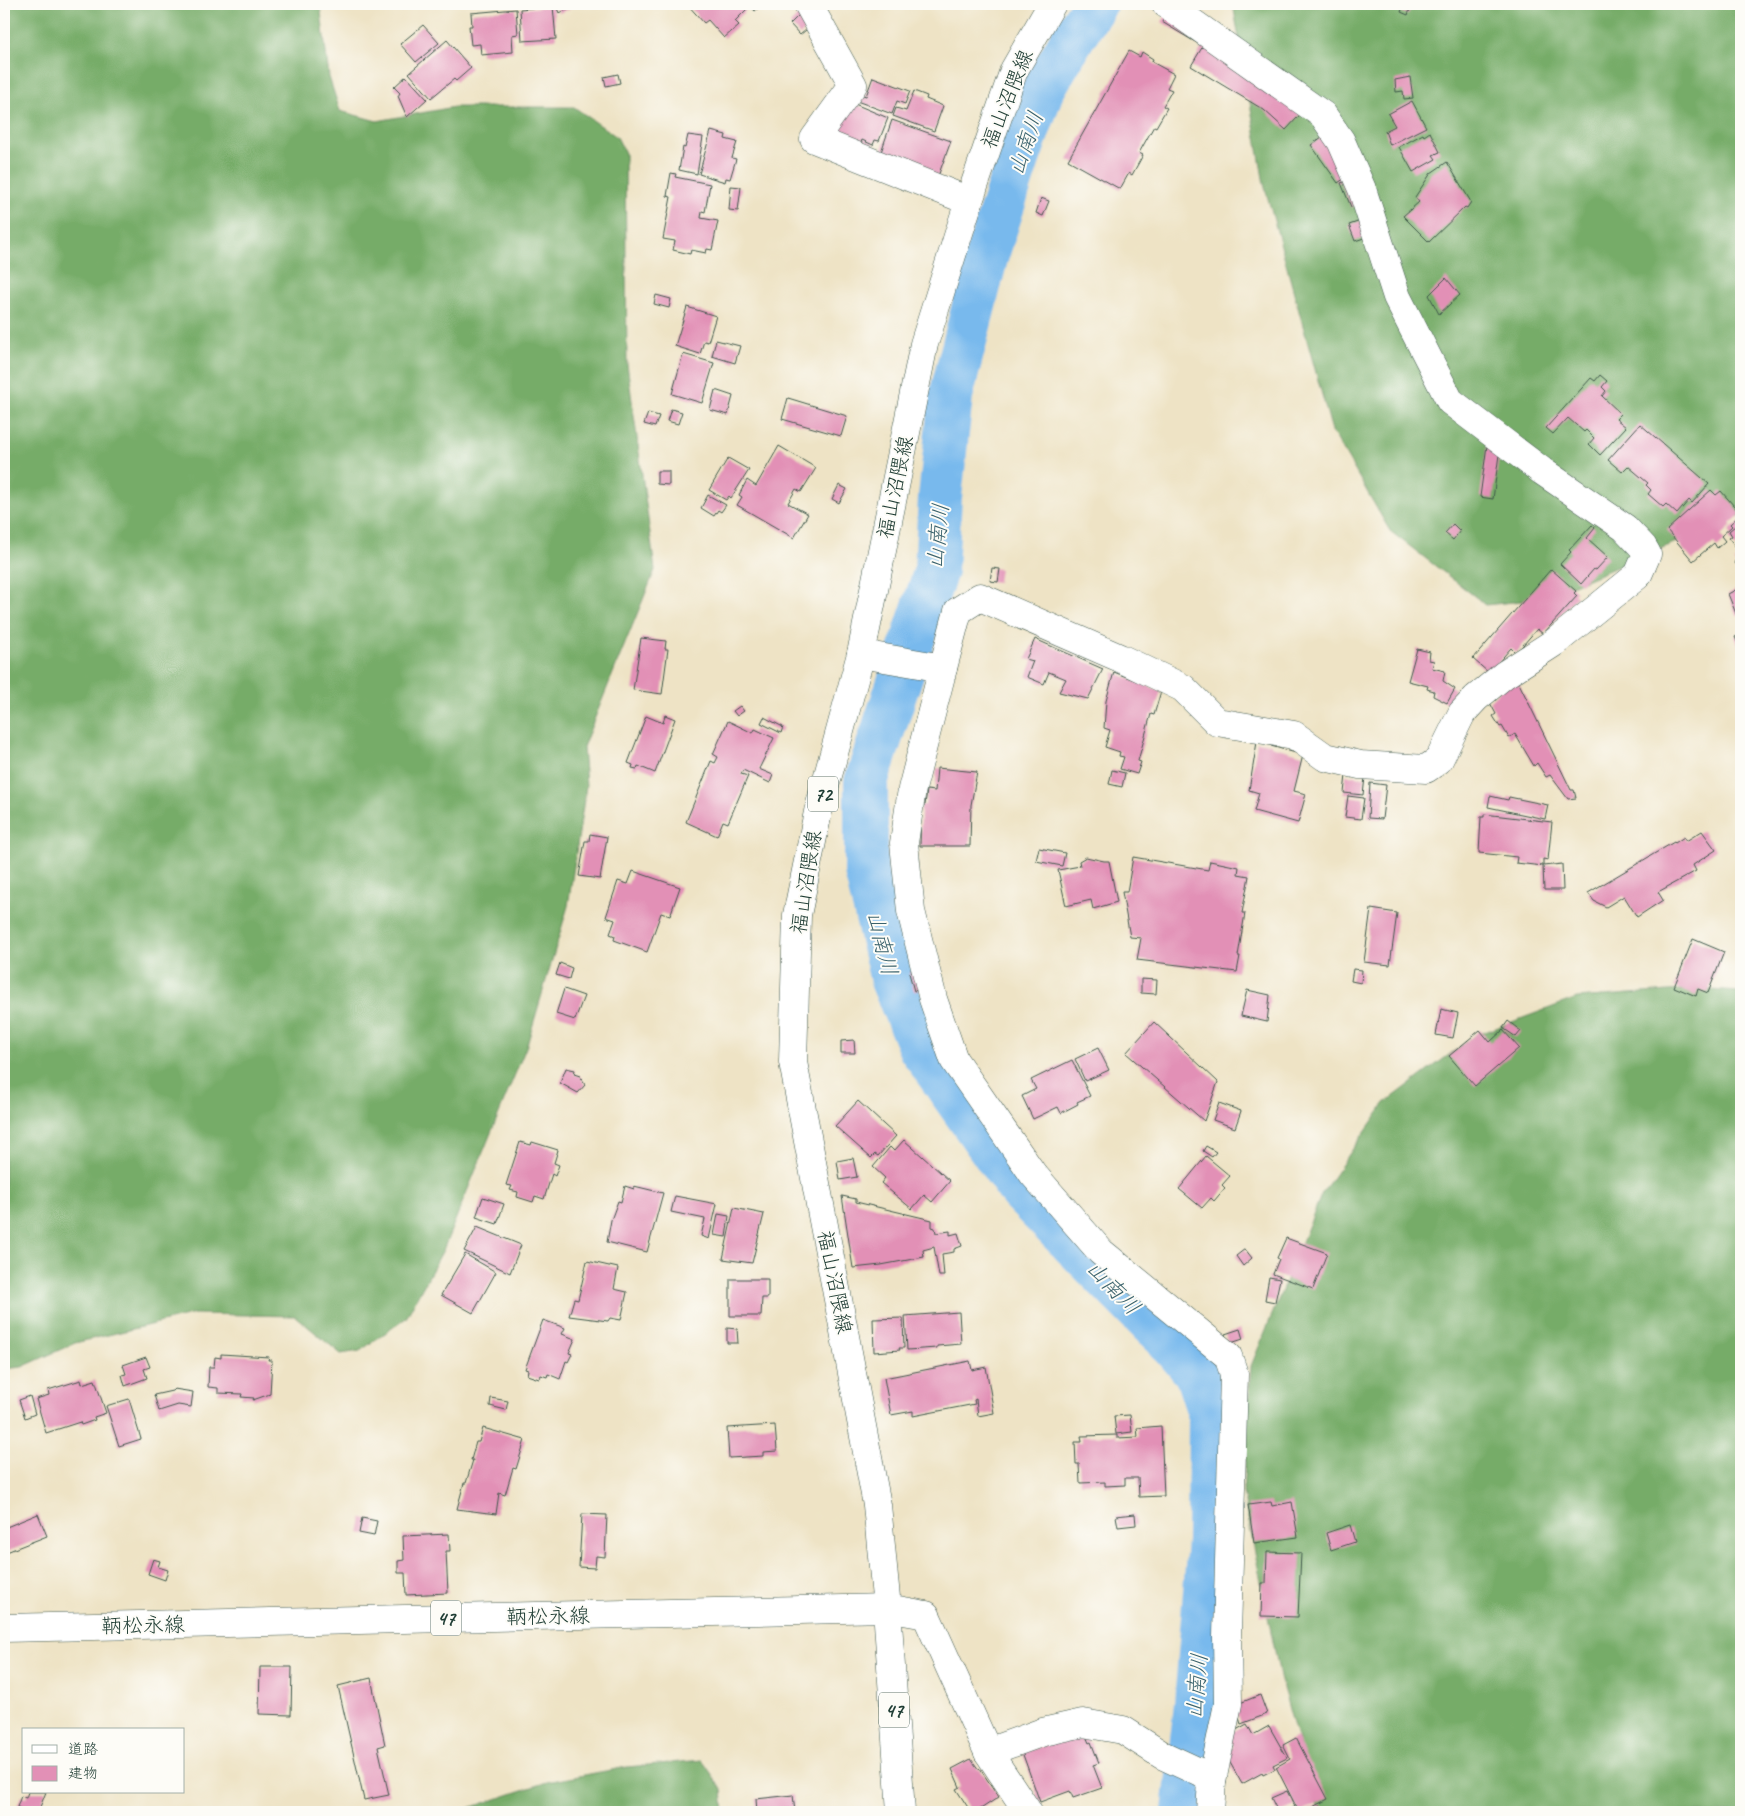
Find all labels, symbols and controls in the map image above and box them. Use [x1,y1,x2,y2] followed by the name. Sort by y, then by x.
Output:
[975,45,1039,153] street label: 福山沼隈線
[1002,108,1050,179] water label: 山南川
[871,433,919,541] street label: 福山沼隈線
[921,502,955,570] water label: 山南川
[808,776,838,812] road number: 72
[785,828,827,936] street label: 福山沼隈線
[860,908,904,979] water label: 山南川
[812,1228,858,1336] street label: 福山沼隈線
[1080,1254,1146,1321] water label: 山南川
[431,1600,461,1636] road number: 47
[506,1602,590,1630] street label: 鞆松永線
[101,1611,185,1639] street label: 鞆松永線
[1180,1652,1214,1720] water label: 山南川
[879,1692,909,1728] road number: 47
[22,1728,185,1794] legend
[68,1740,98,1759] text: 道路
[68,1764,98,1783] text: 建物

